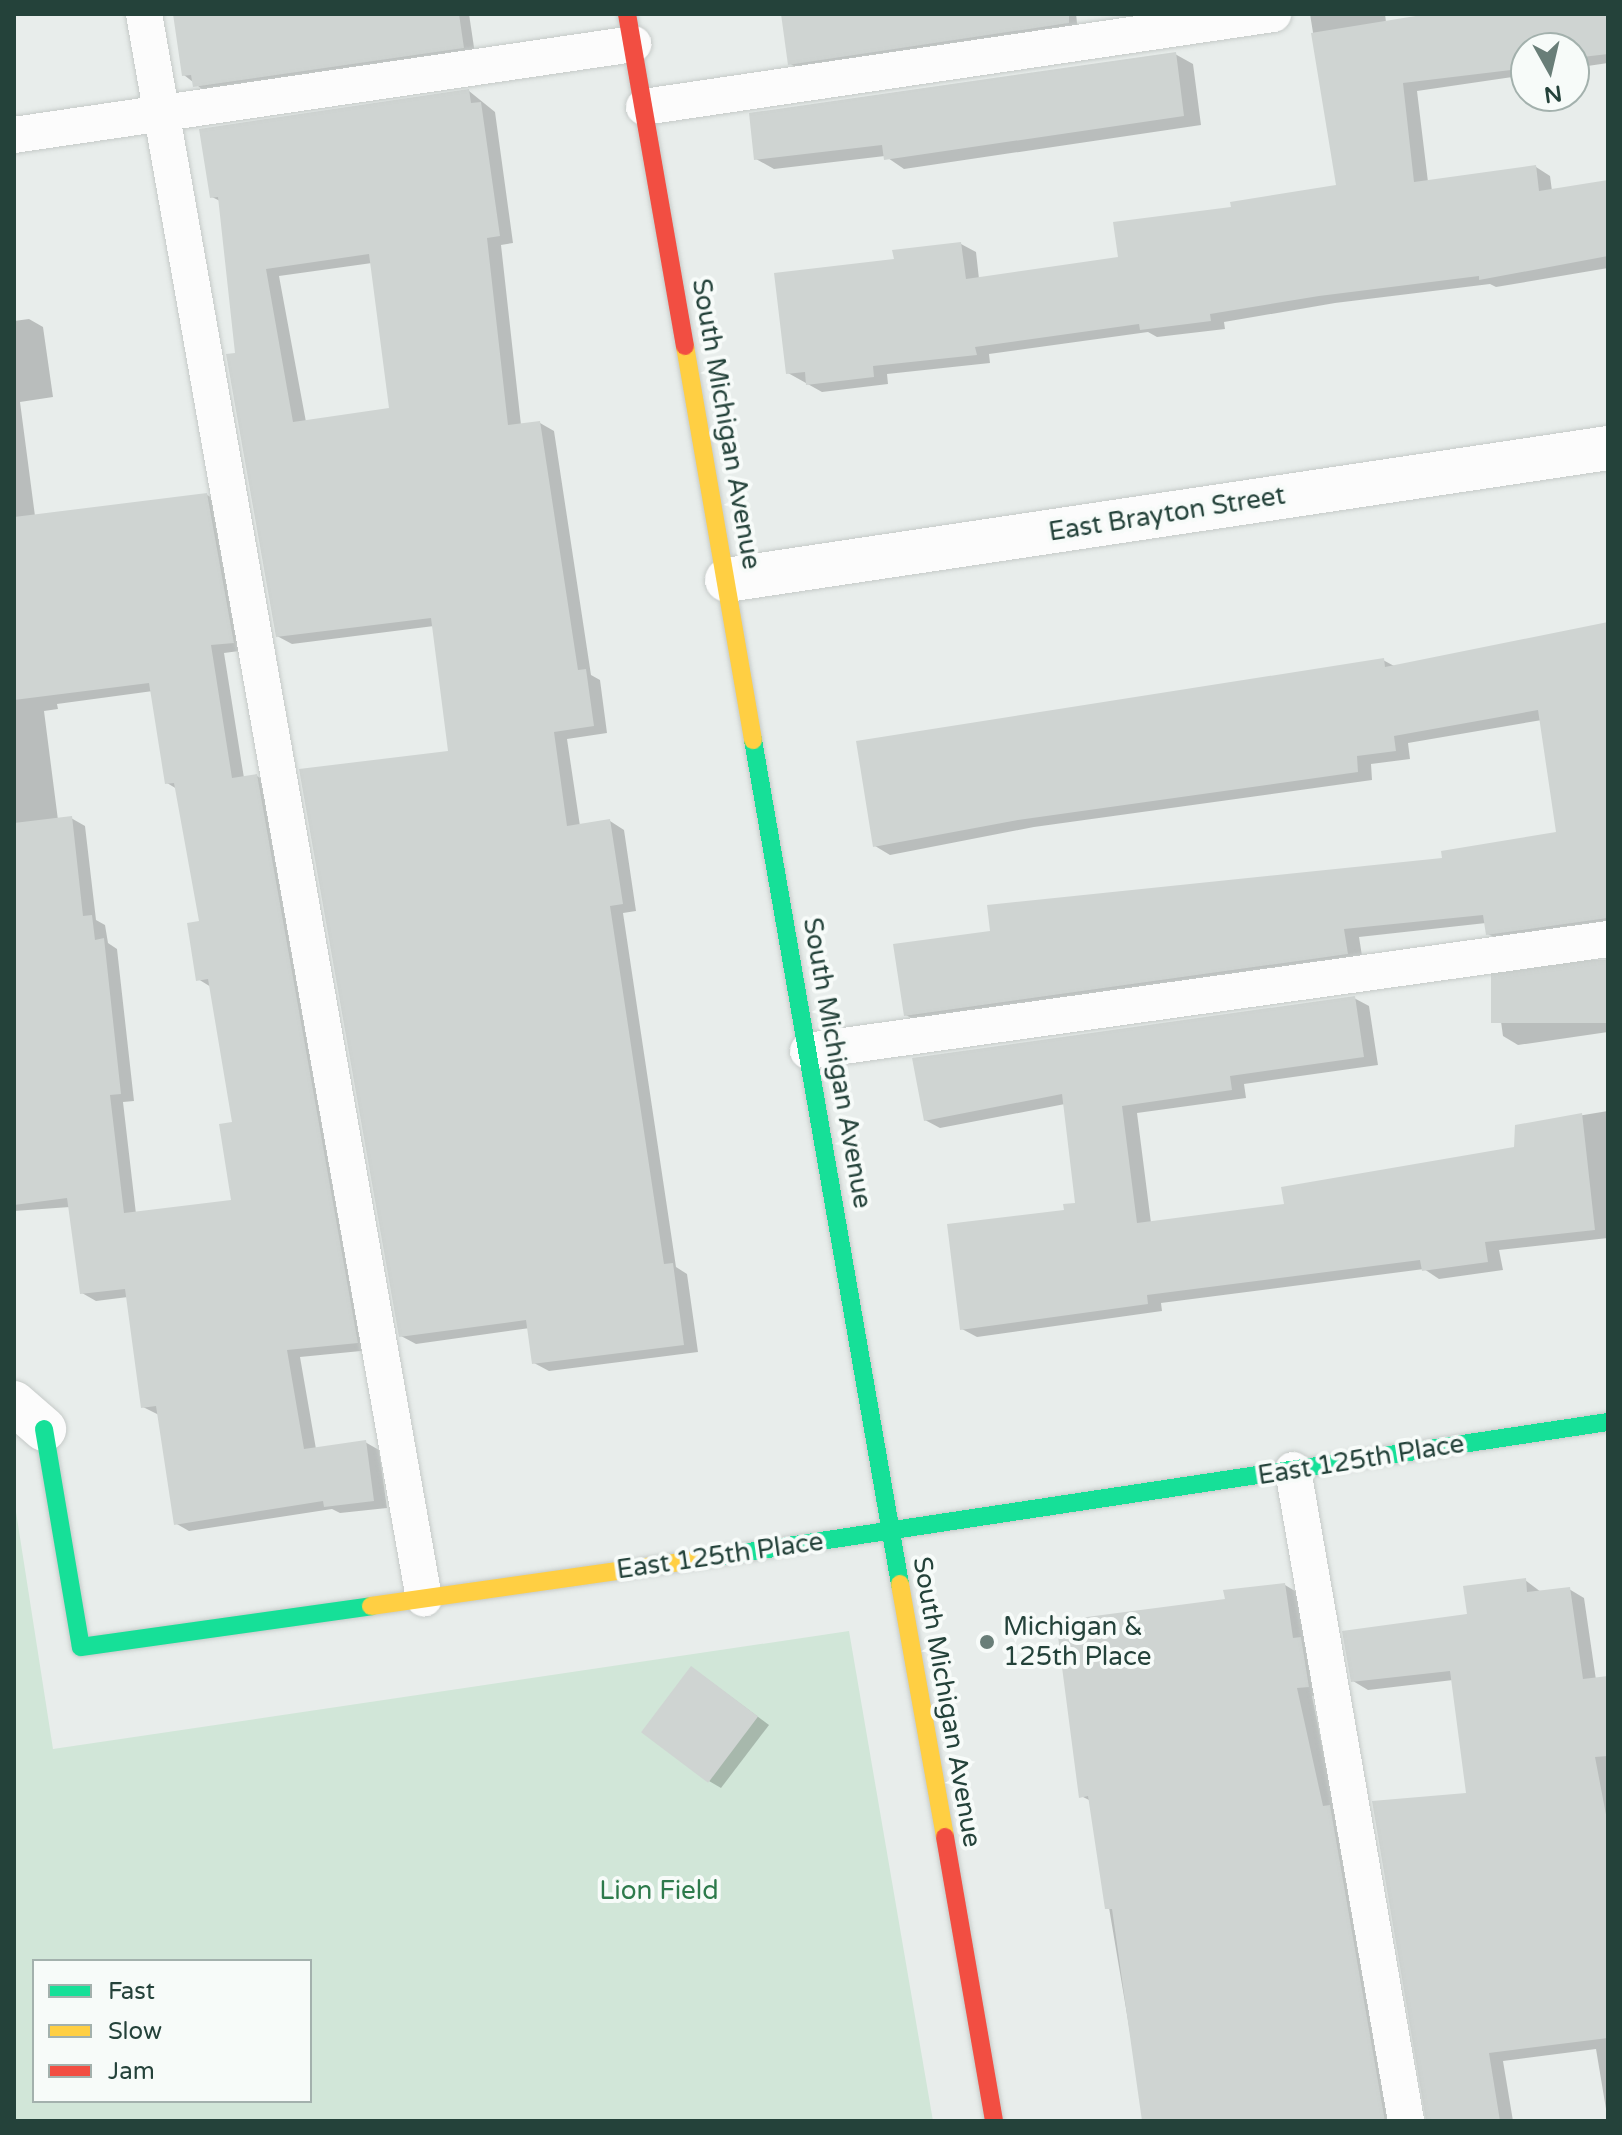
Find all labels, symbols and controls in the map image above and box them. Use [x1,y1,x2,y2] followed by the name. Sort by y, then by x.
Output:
[1510,32,1590,112] north arrow
[1543,80,1564,108] text: N
[685,276,767,572] street label: South Michigan Avenue
[1046,480,1288,548] street label: East Brayton Street
[796,915,878,1211] street label: South Michigan Avenue
[1256,1428,1466,1492] street label: East 125th Place
[615,1526,825,1586] street label: East 125th Place
[906,1554,988,1850] street label: South Michigan Avenue
[1003,1611,1151,1672] place label: Michigan & 125th Place
[978,1633,996,1651] marker: Michigan & 125th Place
[599,1875,719,1907] park label: Lion Field
[32,1959,312,2103] legend
[108,1977,155,2006] text: Fast
[108,2017,162,2046] text: Slow
[108,2057,155,2086] text: Jam

